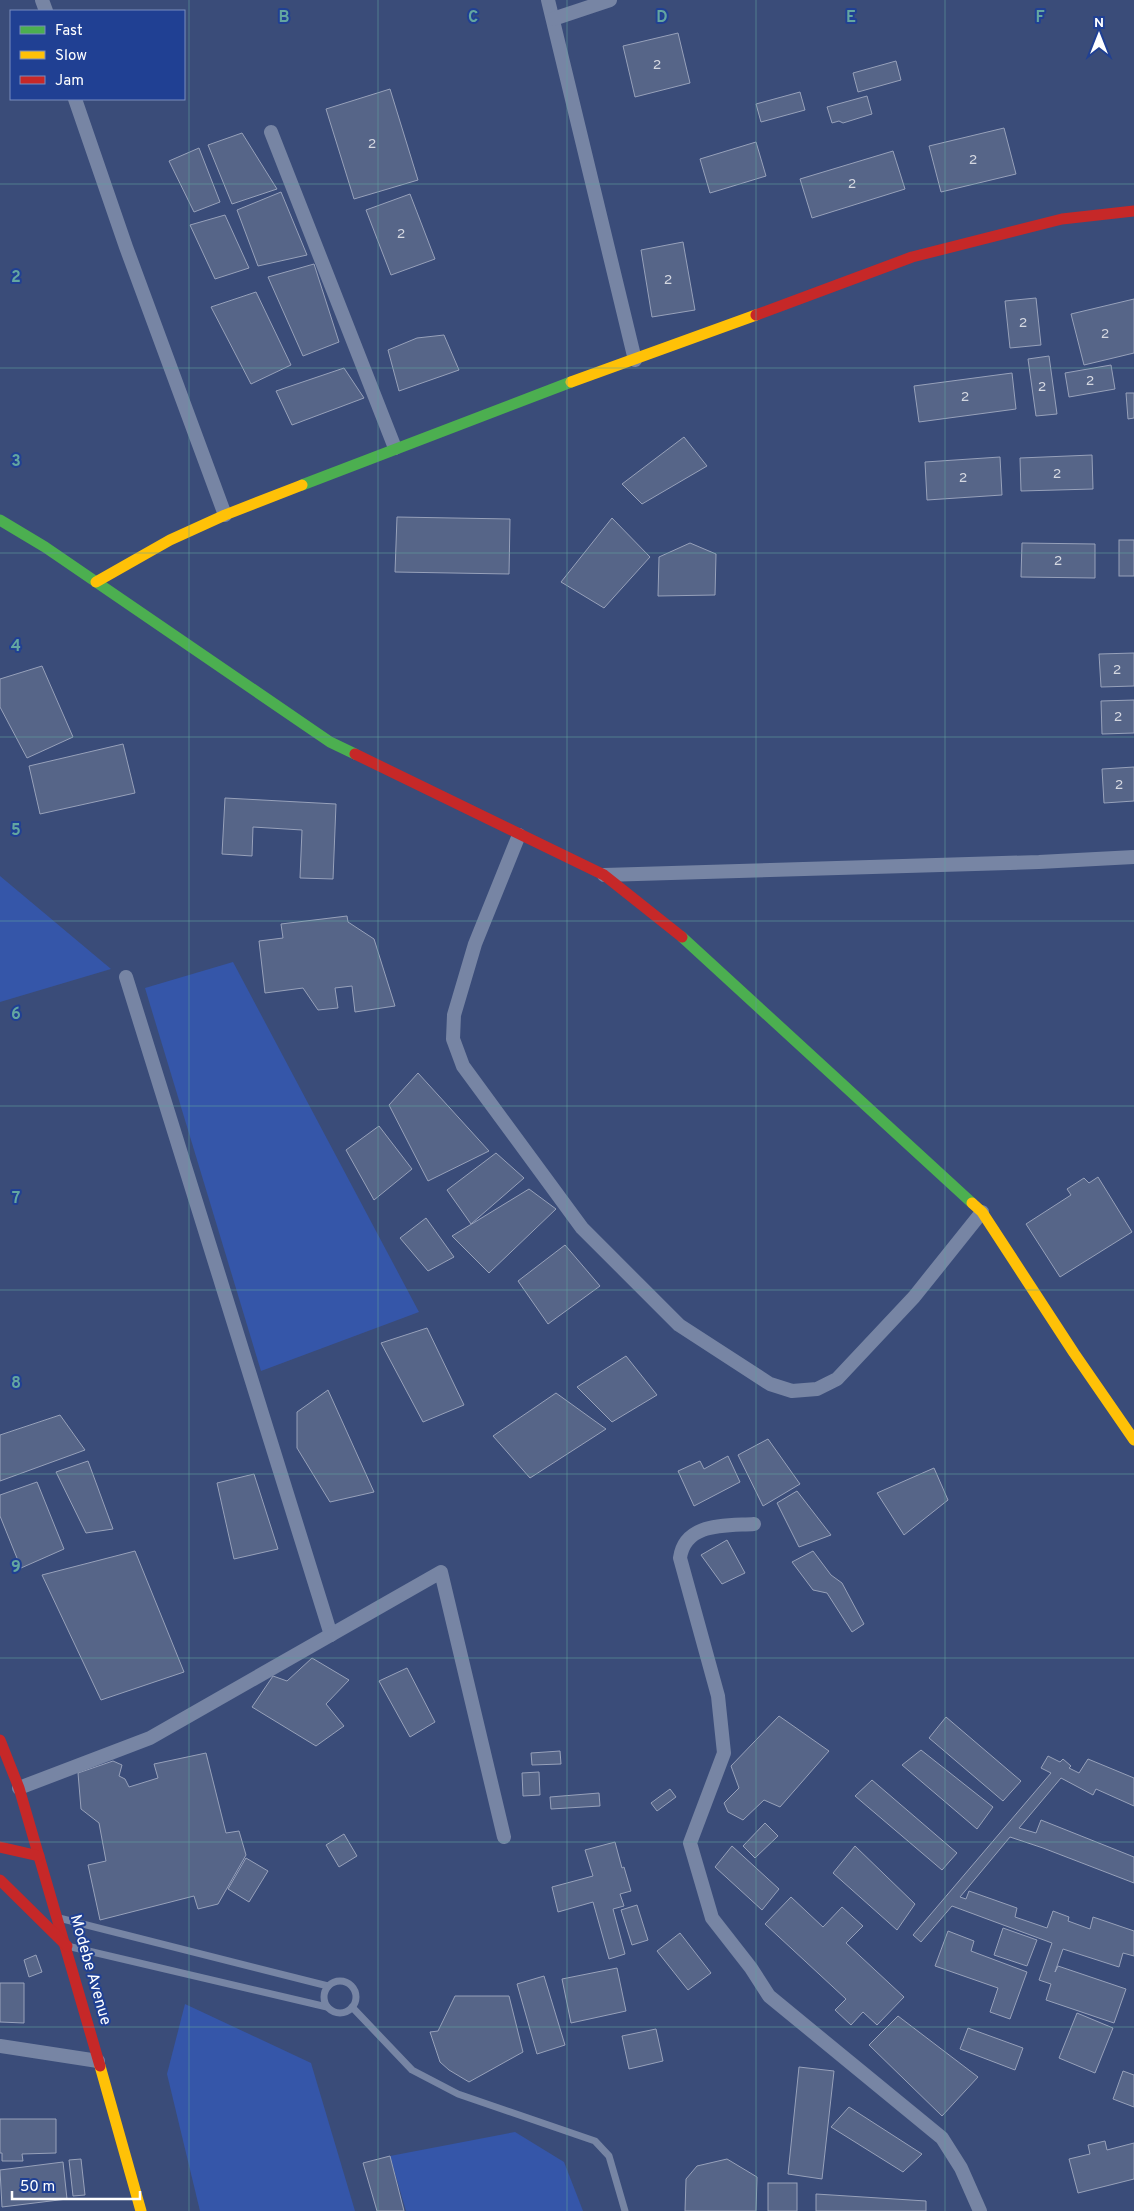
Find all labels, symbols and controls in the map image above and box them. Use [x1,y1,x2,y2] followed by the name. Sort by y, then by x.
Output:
[278,8,290,28] text: B
[468,8,478,28] text: C
[656,8,668,28] text: D
[846,8,856,28] text: E
[1035,8,1045,28] text: F
[10,10,185,100] legend
[1074,10,1124,60] north arrow
[1094,15,1104,32] text: N
[55,22,83,41] text: Fast
[55,47,87,66] text: Slow
[653,57,661,74] house number: 2
[55,72,84,91] text: Jam
[368,136,376,153] house number: 2
[969,152,977,169] house number: 2
[848,176,856,193] house number: 2
[397,226,405,243] house number: 2
[11,268,21,288] text: 2
[664,272,672,289] house number: 2
[1019,315,1027,332] house number: 2
[1101,326,1109,343] house number: 2
[1086,373,1094,390] house number: 2
[1038,379,1046,396] house number: 2
[961,389,969,406] house number: 2
[11,452,21,472] text: 3
[1053,466,1061,483] house number: 2
[959,470,967,487] house number: 2
[1054,553,1062,570] house number: 2
[11,637,21,657] text: 4
[1113,662,1121,679] house number: 2
[1114,709,1122,726] house number: 2
[1115,777,1123,794] house number: 2
[11,821,21,841] text: 5
[11,1005,21,1025] text: 6
[12,1189,20,1209] text: 7
[11,1374,21,1394] text: 8
[11,1558,21,1578] text: 9
[65,1912,115,2028] street label: Modebe Avenue
[12,2168,140,2200] scale bar
[20,2178,55,2197] text: 50 m

